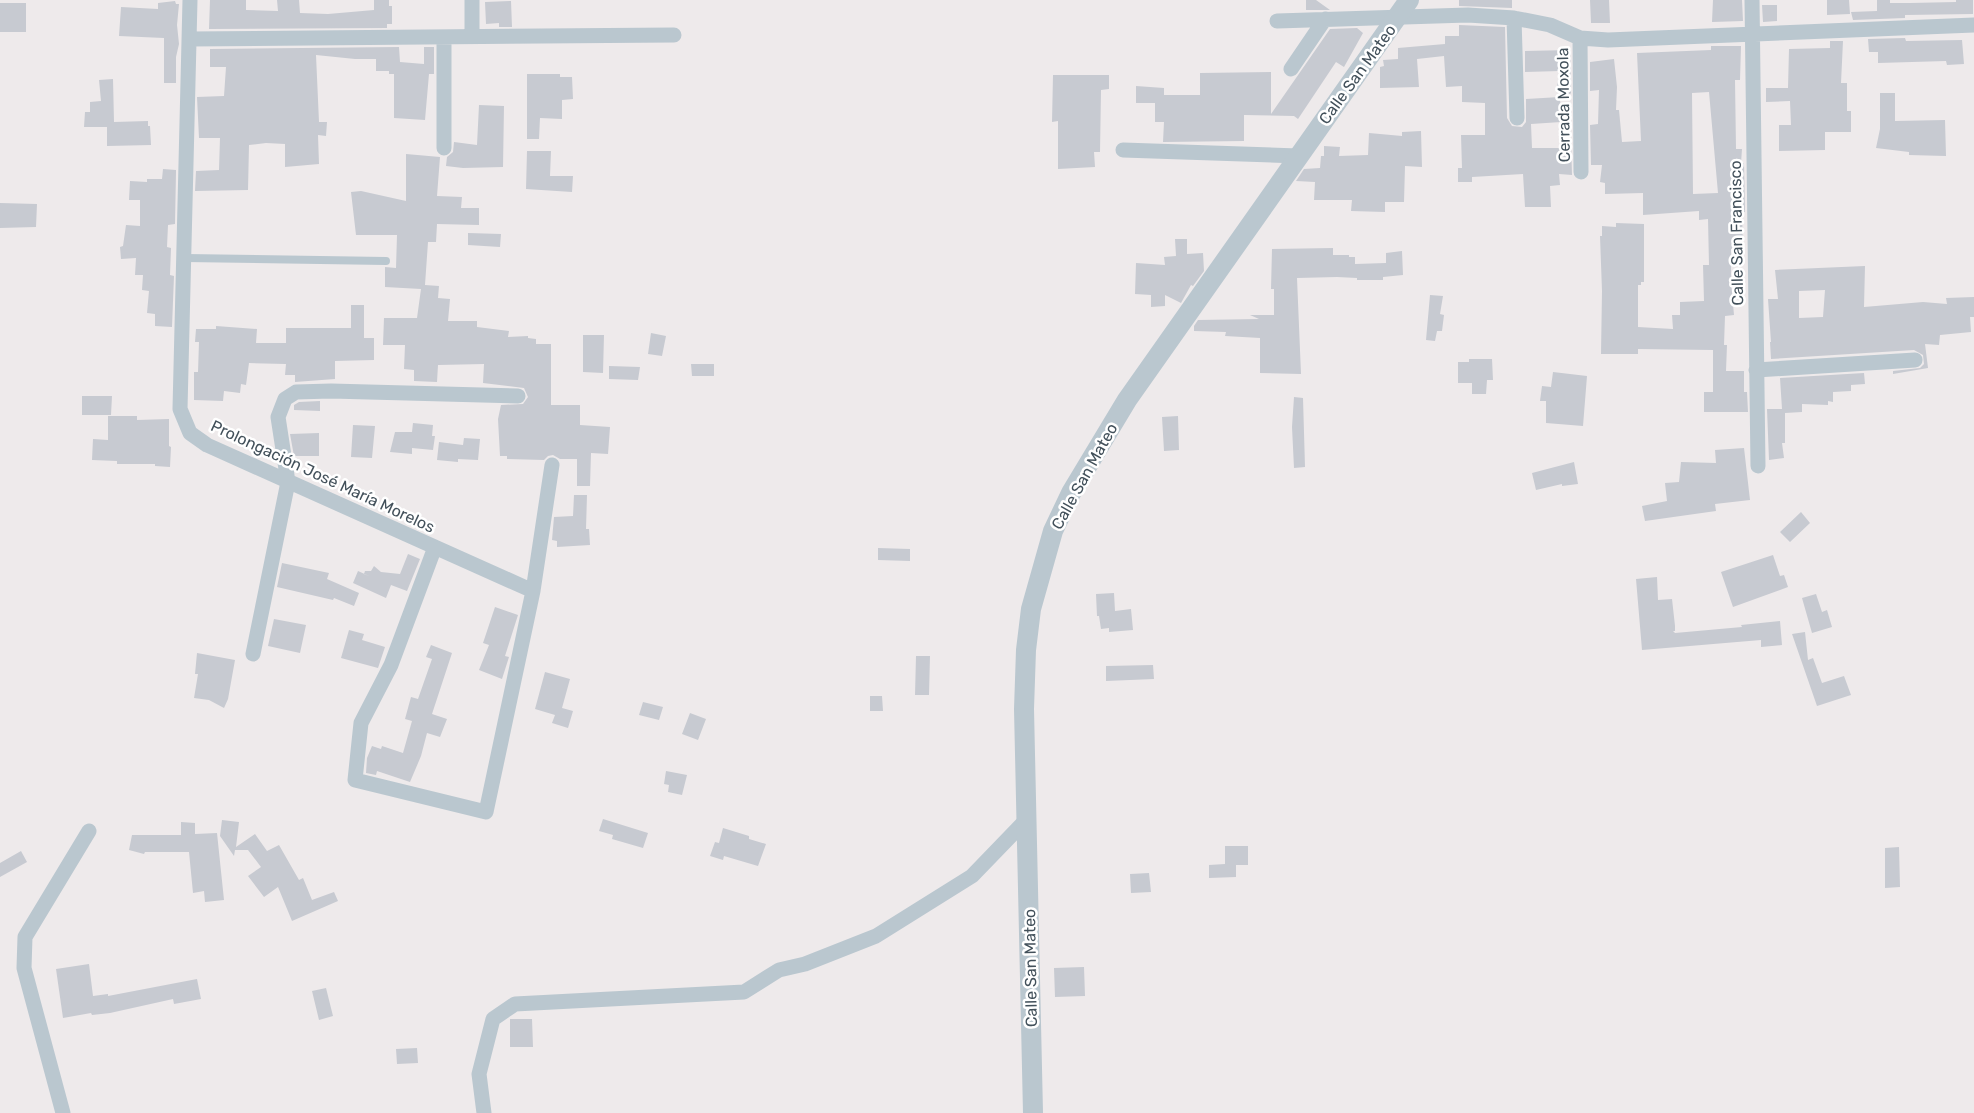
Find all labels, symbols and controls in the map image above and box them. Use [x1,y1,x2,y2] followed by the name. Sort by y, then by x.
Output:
[1315,21,1400,128] street label: Calle San Mateo
[1553,47,1574,163] street label: Cerrada Moxola
[1726,160,1747,306] street label: Calle San Francisco
[208,416,438,537] street label: Prolongación José María Morelos
[1047,420,1121,533] street label: Calle San Mateo
[1020,909,1041,1027] street label: Calle San Mateo

